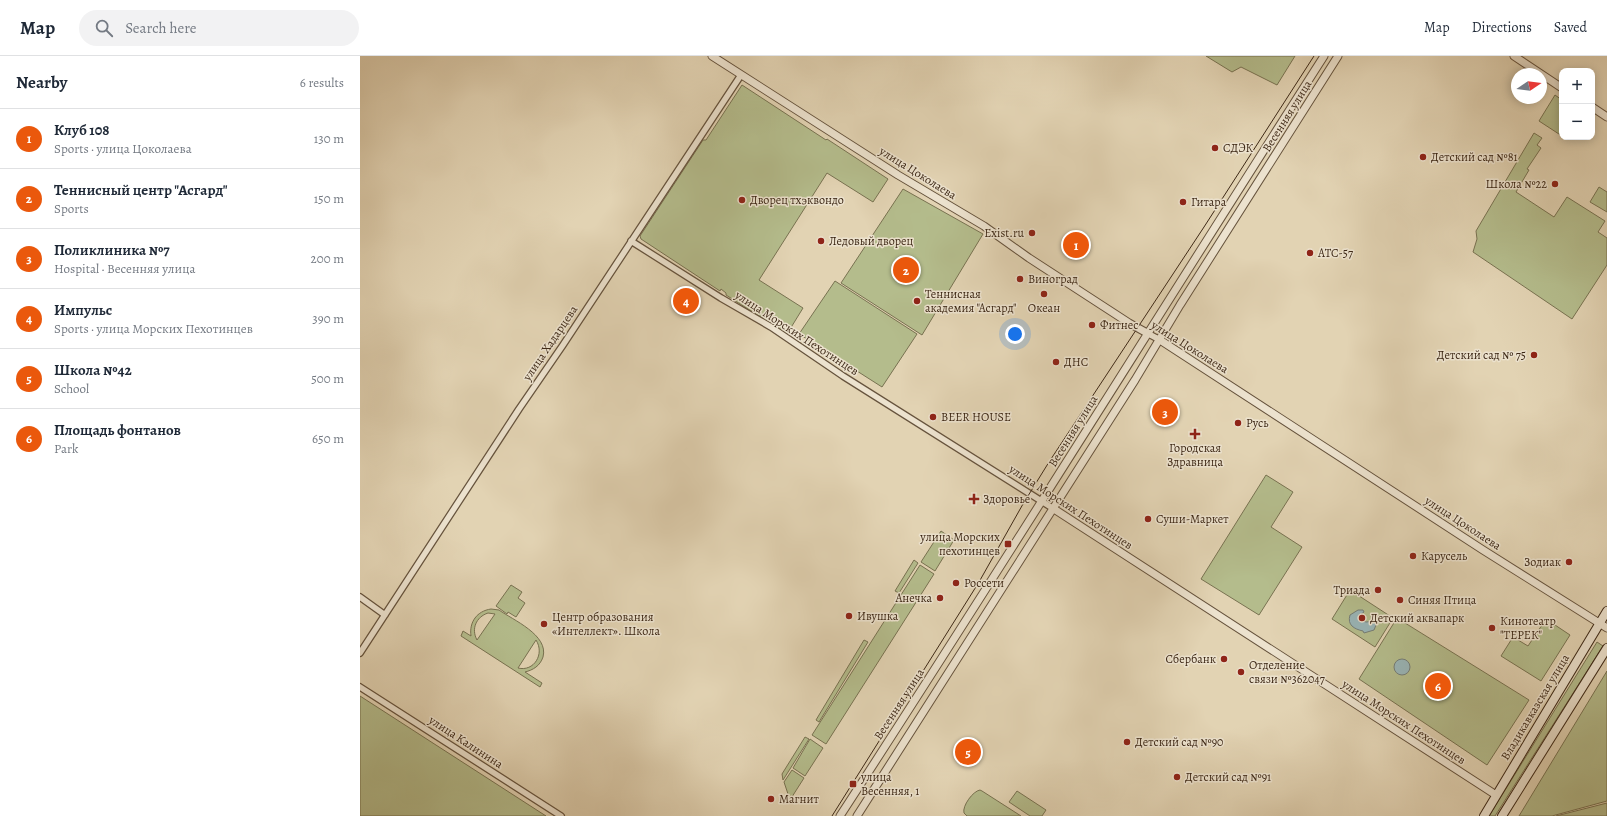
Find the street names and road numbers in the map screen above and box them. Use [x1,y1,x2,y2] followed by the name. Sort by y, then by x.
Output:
[1259,77,1316,155] street label: Весенняя улица
[876,142,960,203] street label: улица Цоколаева
[731,286,862,379] street label: улица Морских Пехотинцев
[518,302,581,385] street label: улица Хадарцева
[1148,316,1232,377] street label: улица Цоколаева
[1045,392,1102,470] street label: Весенняя улица
[1005,460,1136,553] street label: улица Морских Пехотинцев
[1421,492,1505,554] street label: улица Цоколаева
[1497,651,1573,763] street label: Владикавказская улица
[870,665,928,743] street label: Весенняя улица
[1338,675,1469,768] street label: улица Морских Пехотинцев
[425,711,507,772] street label: улица Калинина

